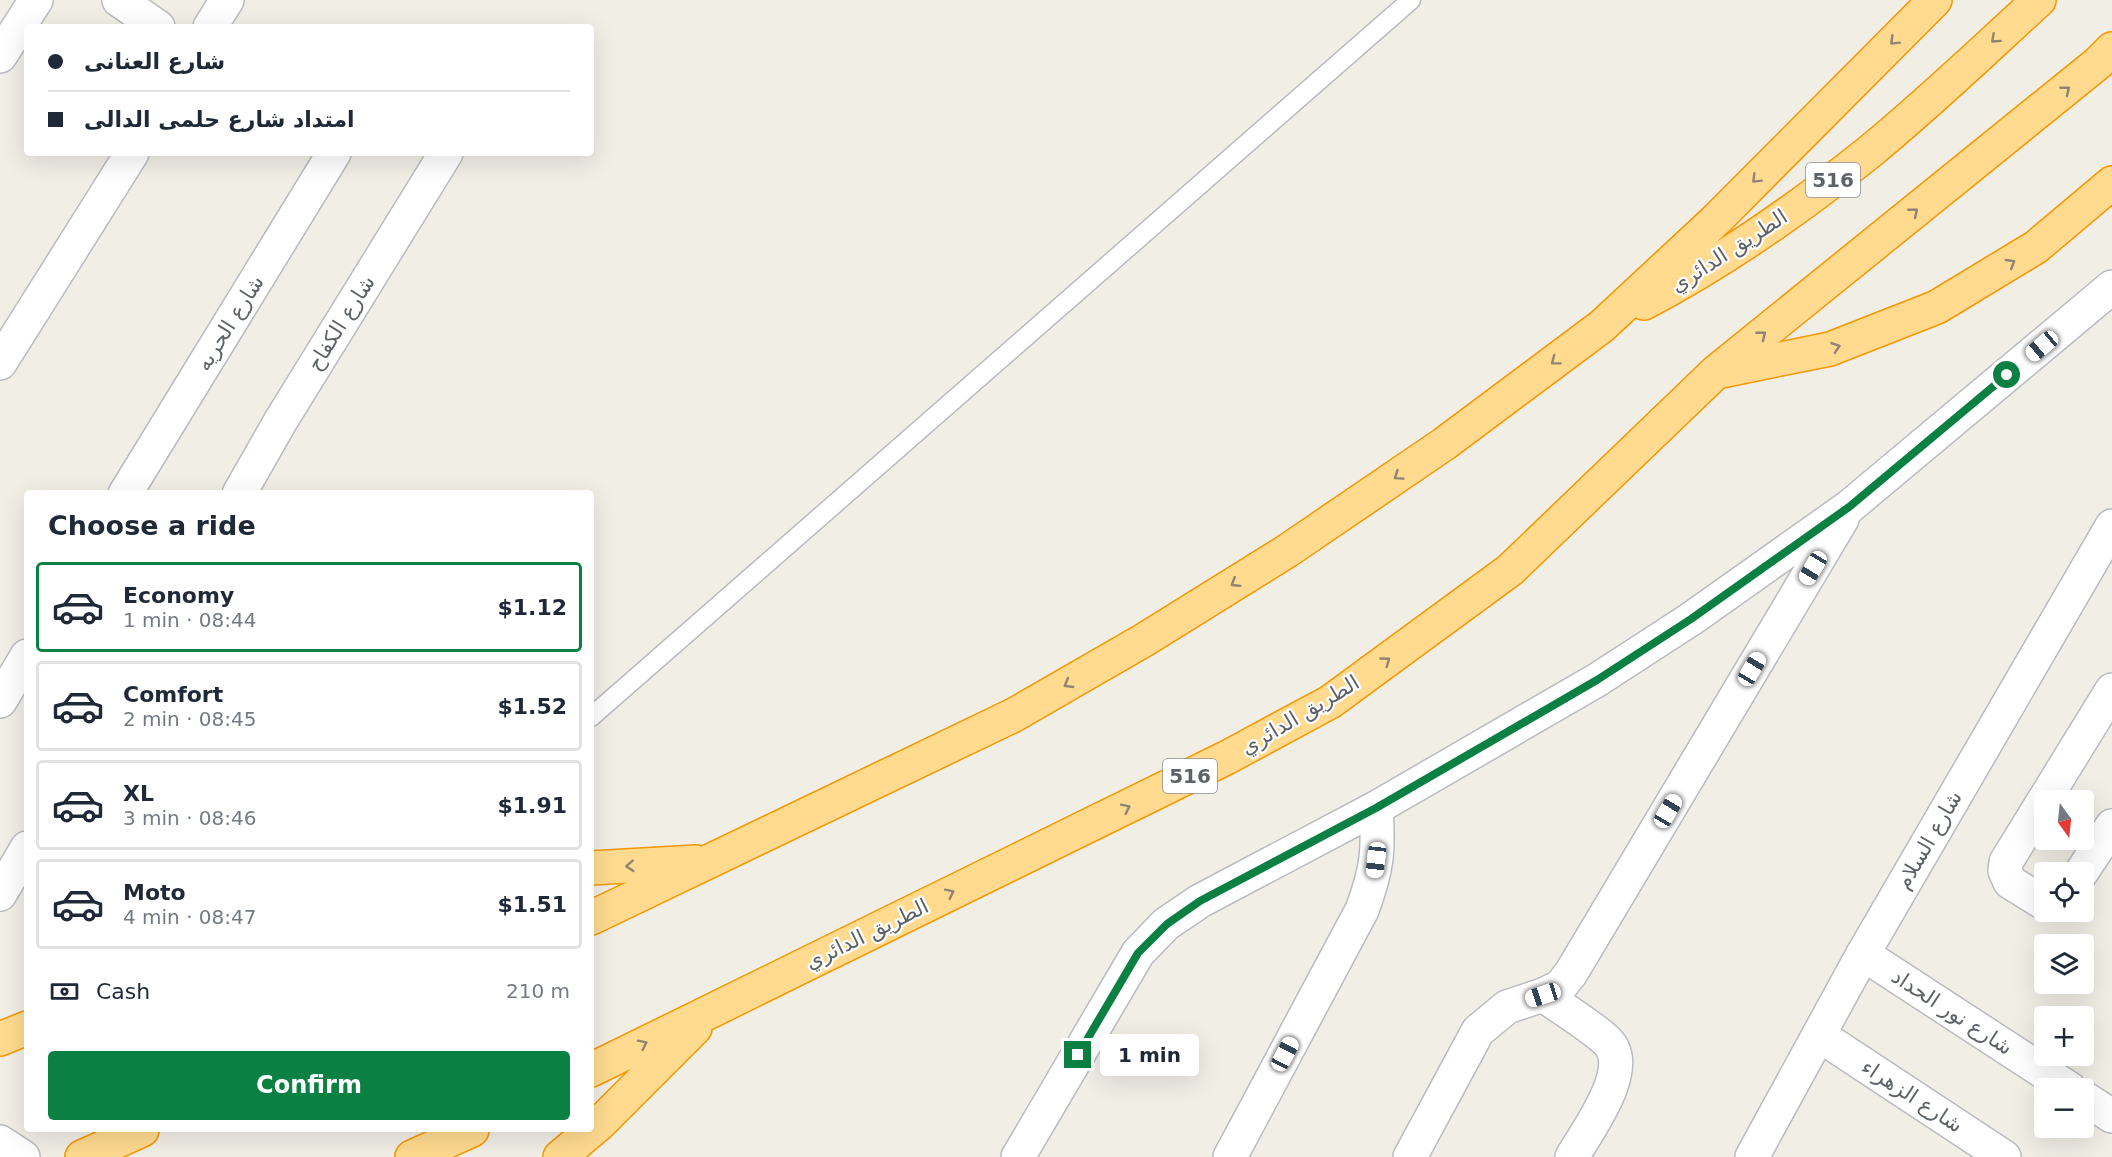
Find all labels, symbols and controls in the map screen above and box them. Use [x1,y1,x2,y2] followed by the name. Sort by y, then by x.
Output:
[1992,32,2002,43] one-way arrow
[1890,34,1901,45] one-way arrow
[84,49,225,74] text: شارع العنانى
[2059,86,2070,97] one-way arrow
[84,107,355,132] text: امتداد شارع حلمى الدالى
[1806,163,1860,197] road number: 516
[1752,173,1763,183] one-way arrow
[1666,204,1792,298] street label: الطريق الدائري
[1907,209,1918,220] one-way arrow
[2005,258,2015,270] one-way arrow
[191,271,269,375] street label: شارع الحريه
[302,271,380,375] street label: شارع الكفاح
[2022,328,2062,364] car
[1755,331,1766,342] one-way arrow
[1830,341,1840,354] one-way arrow
[1551,354,1562,365] one-way arrow
[1993,361,2020,388] route start
[1394,469,1405,480] one-way arrow
[48,510,256,541] text: Choose a ride
[1796,548,1830,588] car
[1231,576,1241,588] one-way arrow
[51,580,105,634] icon: car
[123,583,234,608] text: Economy
[497,595,567,620] text: $1.12
[123,608,257,632] text: 1 min · 08:44
[1735,649,1769,689] car
[1380,657,1391,668] one-way arrow
[1236,670,1364,760] street label: الطريق الدائري
[1064,677,1074,688] one-way arrow
[51,679,105,733] icon: car
[123,682,223,707] text: Comfort
[497,694,567,719] text: $1.52
[123,707,257,731] text: 2 min · 08:45
[1163,759,1217,793] road number: 516
[51,778,105,832] icon: car
[123,781,154,806] text: XL
[1891,786,1967,894] street label: شارع السلام
[2034,790,2094,850] north arrow
[2034,790,2094,1138] map controls
[1651,791,1685,831] car
[497,793,567,818] text: $1.91
[1119,803,1130,815] one-way arrow
[123,806,257,830] text: 3 min · 08:46
[1365,841,1387,879] car
[626,859,635,872] one-way arrow
[2034,862,2094,922] button: locate
[51,877,105,931] icon: car
[123,880,186,905] text: Moto
[944,889,955,901] one-way arrow
[497,892,567,917] text: $1.51
[801,894,933,974] street label: الطريق الدائري
[123,905,257,929] text: 4 min · 08:47
[2034,934,2094,994] button: layers
[1887,964,2017,1060] street label: شارع نور الحداد
[48,975,81,1008] icon: cash
[96,979,150,1004] text: Cash
[506,979,570,1003] text: 210 m
[1523,981,1563,1009] car
[2034,1006,2094,1066] button: +
[1099,1034,1198,1076] callout: 1 min
[1269,1034,1301,1074] car
[637,1040,648,1051] one-way arrow
[1064,1041,1091,1068] route end
[1118,1043,1181,1067] text: 1 min
[48,1051,570,1120] button: Confirm
[1857,1054,1967,1138] street label: شارع الزهراء
[2034,1078,2094,1138] button: −

